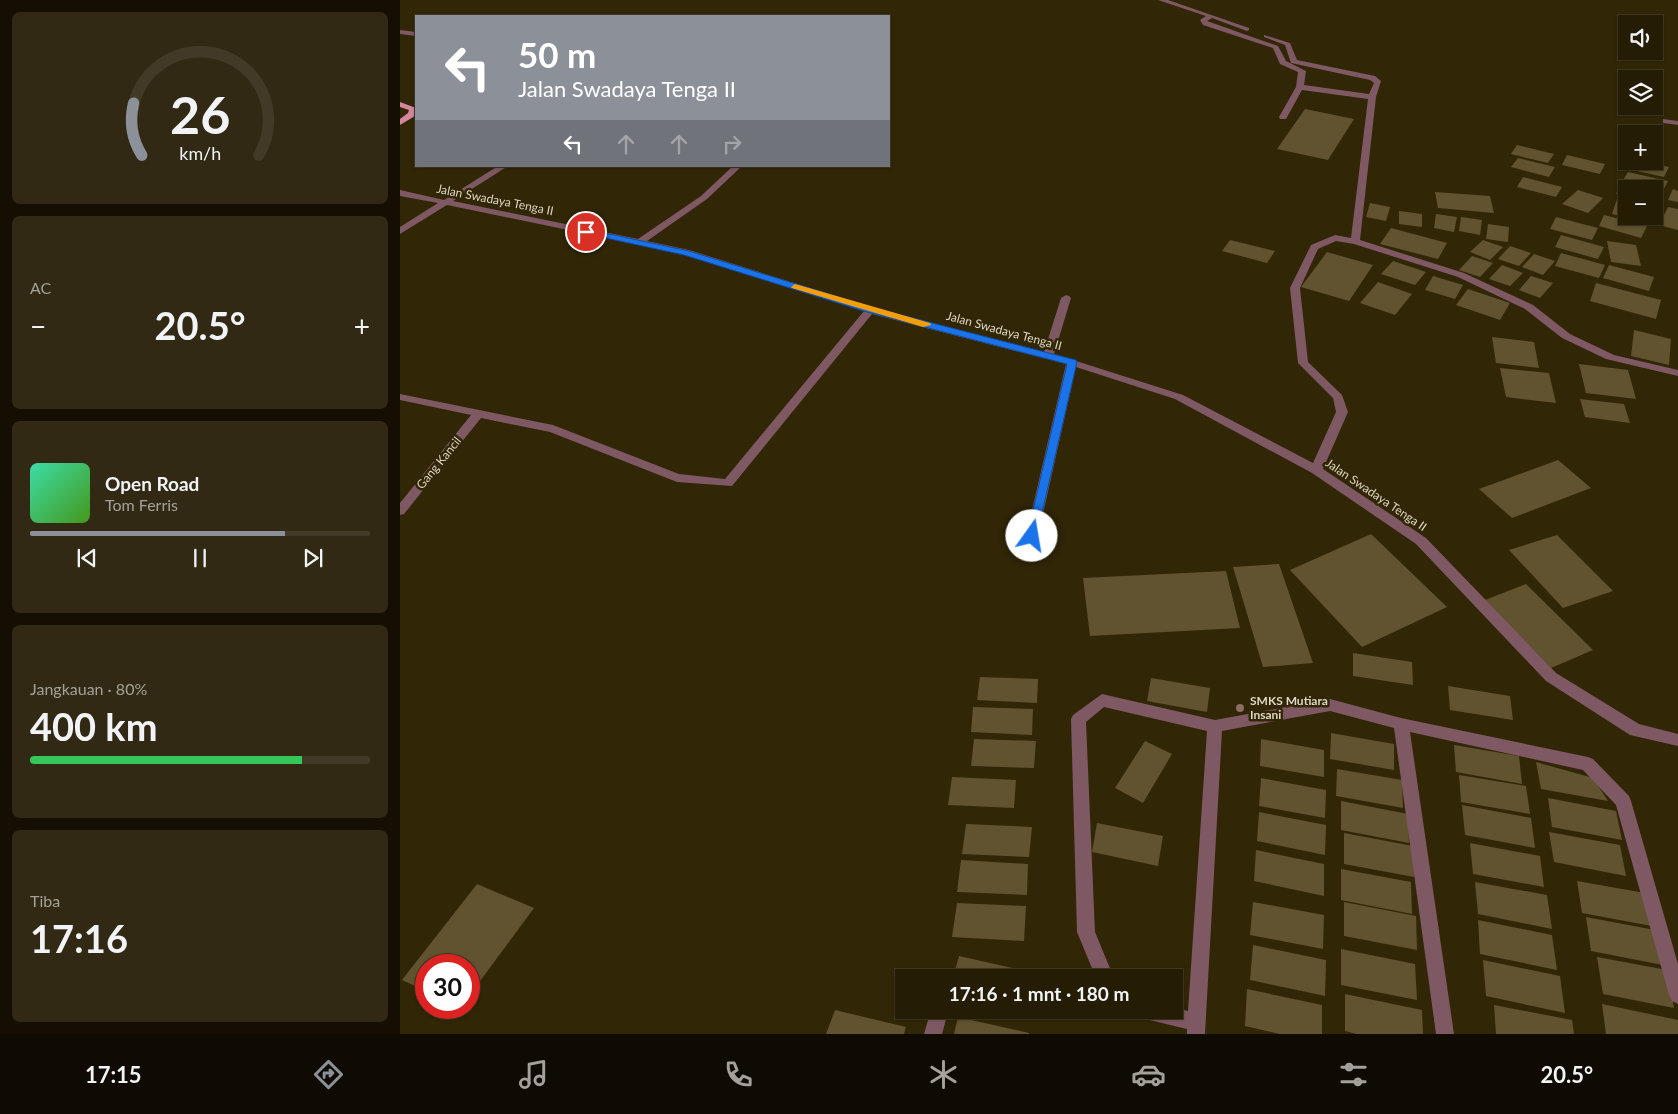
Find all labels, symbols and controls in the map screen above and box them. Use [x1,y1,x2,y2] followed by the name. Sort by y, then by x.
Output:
[1618,15,1663,225] map controls
[1618,15,1663,60] button: sound
[518,33,596,75] text: 50 m
[435,35,500,100] icon: left
[1618,70,1663,115] button: layers
[518,75,736,102] text: Jalan Swadaya Tenga II
[170,83,230,145] text: 26
[1618,125,1663,170] button: +
[559,130,587,158] icon: left
[612,130,640,158] icon: ahead
[665,130,693,158] icon: ahead
[718,130,746,158] icon: right
[179,142,221,164] text: km/h
[1618,180,1663,225] button: −
[435,181,555,218] street label: Jalan Swadaya Tenga II
[565,211,607,253] pin
[572,218,600,246] icon: arrive
[30,278,51,297] text: AC
[155,302,245,348] text: 20.5°
[945,308,1064,353] street label: Jalan Swadaya Tenga II
[30,309,46,343] text: −
[354,309,370,343] text: +
[413,434,464,492] street label: Gang Kancil
[1323,455,1430,534] street label: Jalan Swadaya Tenga II
[105,472,199,495] text: Open Road
[105,495,178,514] text: Tom Ferris
[1005,509,1057,561] position arrow
[73,544,101,572] icon: previous
[186,544,214,572] icon: pause
[299,544,327,572] icon: next
[30,679,147,698] text: Jangkauan · 80%
[1250,693,1328,722] place label: SMKS Mutiara Insani
[1234,702,1246,714] marker: SMKS Mutiara Insani
[30,703,158,749] text: 400 km
[30,891,60,910] text: Tiba
[30,915,128,961] text: 17:16
[415,954,480,1019] speed limit sign: 30
[949,982,1129,1005] text: 17:16 · 1 mnt · 180 m
[311,1057,346,1092] icon: directions
[516,1057,551,1092] icon: music
[721,1057,756,1092] icon: phone
[926,1057,961,1092] icon: climate
[1131,1057,1166,1092] icon: car
[1336,1057,1371,1092] icon: filters
[85,1061,142,1088] text: 17:15
[1540,1061,1593,1088] text: 20.5°

